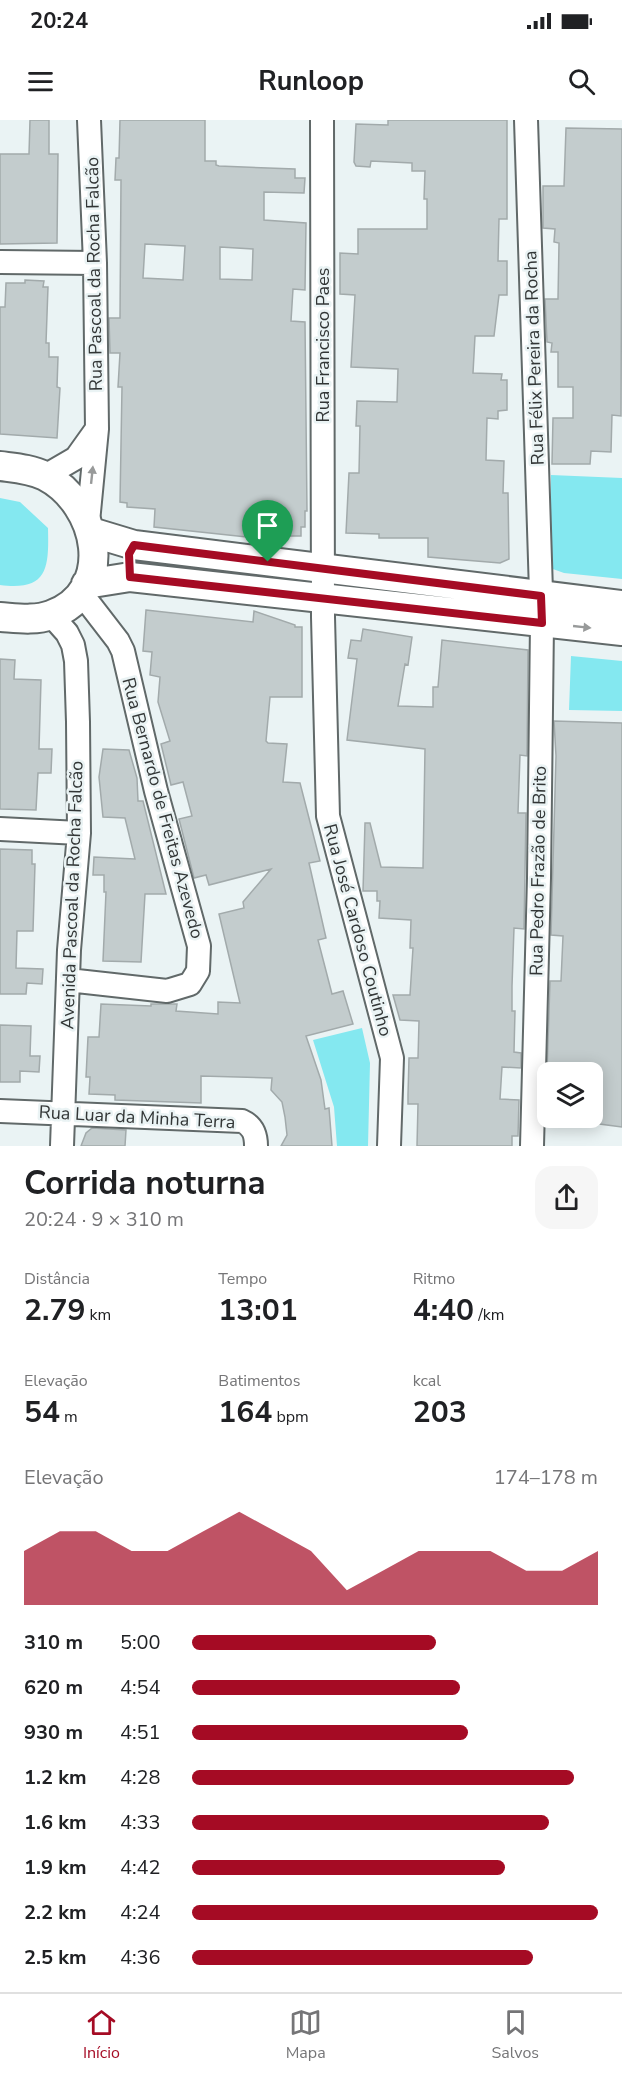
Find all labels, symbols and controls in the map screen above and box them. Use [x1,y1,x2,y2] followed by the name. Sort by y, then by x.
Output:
[30,6,88,36] text: 20:24
[258,63,364,100] text: Runloop
[24,65,57,98] icon: menu
[565,65,598,98] icon: search
[80,157,108,391] street label: Rua Pascoal da Rocha Falcão
[518,250,550,466] street label: Rua Félix Pereira da Rocha
[311,268,335,422] street label: Rua Francisco Paes
[87,466,97,485] one-way arrow
[242,500,293,562] pin
[251,509,284,542] icon: arrive
[573,622,592,632] one-way arrow
[117,675,209,941] street label: Rua Bernardo de Freitas Azevedo
[55,760,89,1030] street label: Avenida Pascoal da Rocha Falcão
[524,766,552,976] street label: Rua Pedro Frazão de Brito
[318,821,398,1039] street label: Rua José Cardoso Coutinho
[537,1062,603,1128] map controls
[537,1062,603,1128] button: layers
[38,1100,236,1134] street label: Rua Luar da Minha Terra
[24,1161,266,1206] text: Corrida noturna
[535,1166,598,1229] button: share
[24,1206,184,1233] text: 20:24 · 9 × 310 m
[24,1268,90,1290] text: Distância
[218,1268,267,1290] text: Tempo
[413,1268,455,1290] text: Ritmo
[24,1290,85,1331] text: 2.79
[218,1290,298,1331] text: 13:01
[413,1290,474,1331] text: 4:40
[85,1304,111,1326] text: km
[474,1304,504,1326] text: /km
[24,1370,88,1392] text: Elevação
[218,1370,300,1392] text: Batimentos
[413,1370,441,1392] text: kcal
[24,1392,60,1433] text: 54
[218,1392,272,1433] text: 164
[413,1392,467,1433] text: 203
[60,1406,78,1428] text: m
[272,1406,309,1428] text: bpm
[24,1464,104,1491] text: Elevação
[494,1464,598,1491] text: 174–178 m
[24,1629,83,1656] text: 310 m
[120,1629,161,1656] text: 5:00
[24,1674,83,1701] text: 620 m
[120,1674,161,1701] text: 4:54
[24,1719,83,1746] text: 930 m
[120,1719,161,1746] text: 4:51
[24,1764,87,1791] text: 1.2 km
[120,1764,161,1791] text: 4:28
[24,1809,87,1836] text: 1.6 km
[120,1809,161,1836] text: 4:33
[24,1854,87,1881] text: 1.9 km
[120,1854,161,1881] text: 4:42
[24,1899,87,1926] text: 2.2 km
[120,1899,161,1926] text: 4:24
[24,1944,87,1971] text: 2.5 km
[120,1944,161,1971] text: 4:36
[83,2006,120,2064] tab: Início
[286,2006,326,2064] tab: Mapa
[491,2006,539,2064] tab: Salvos

